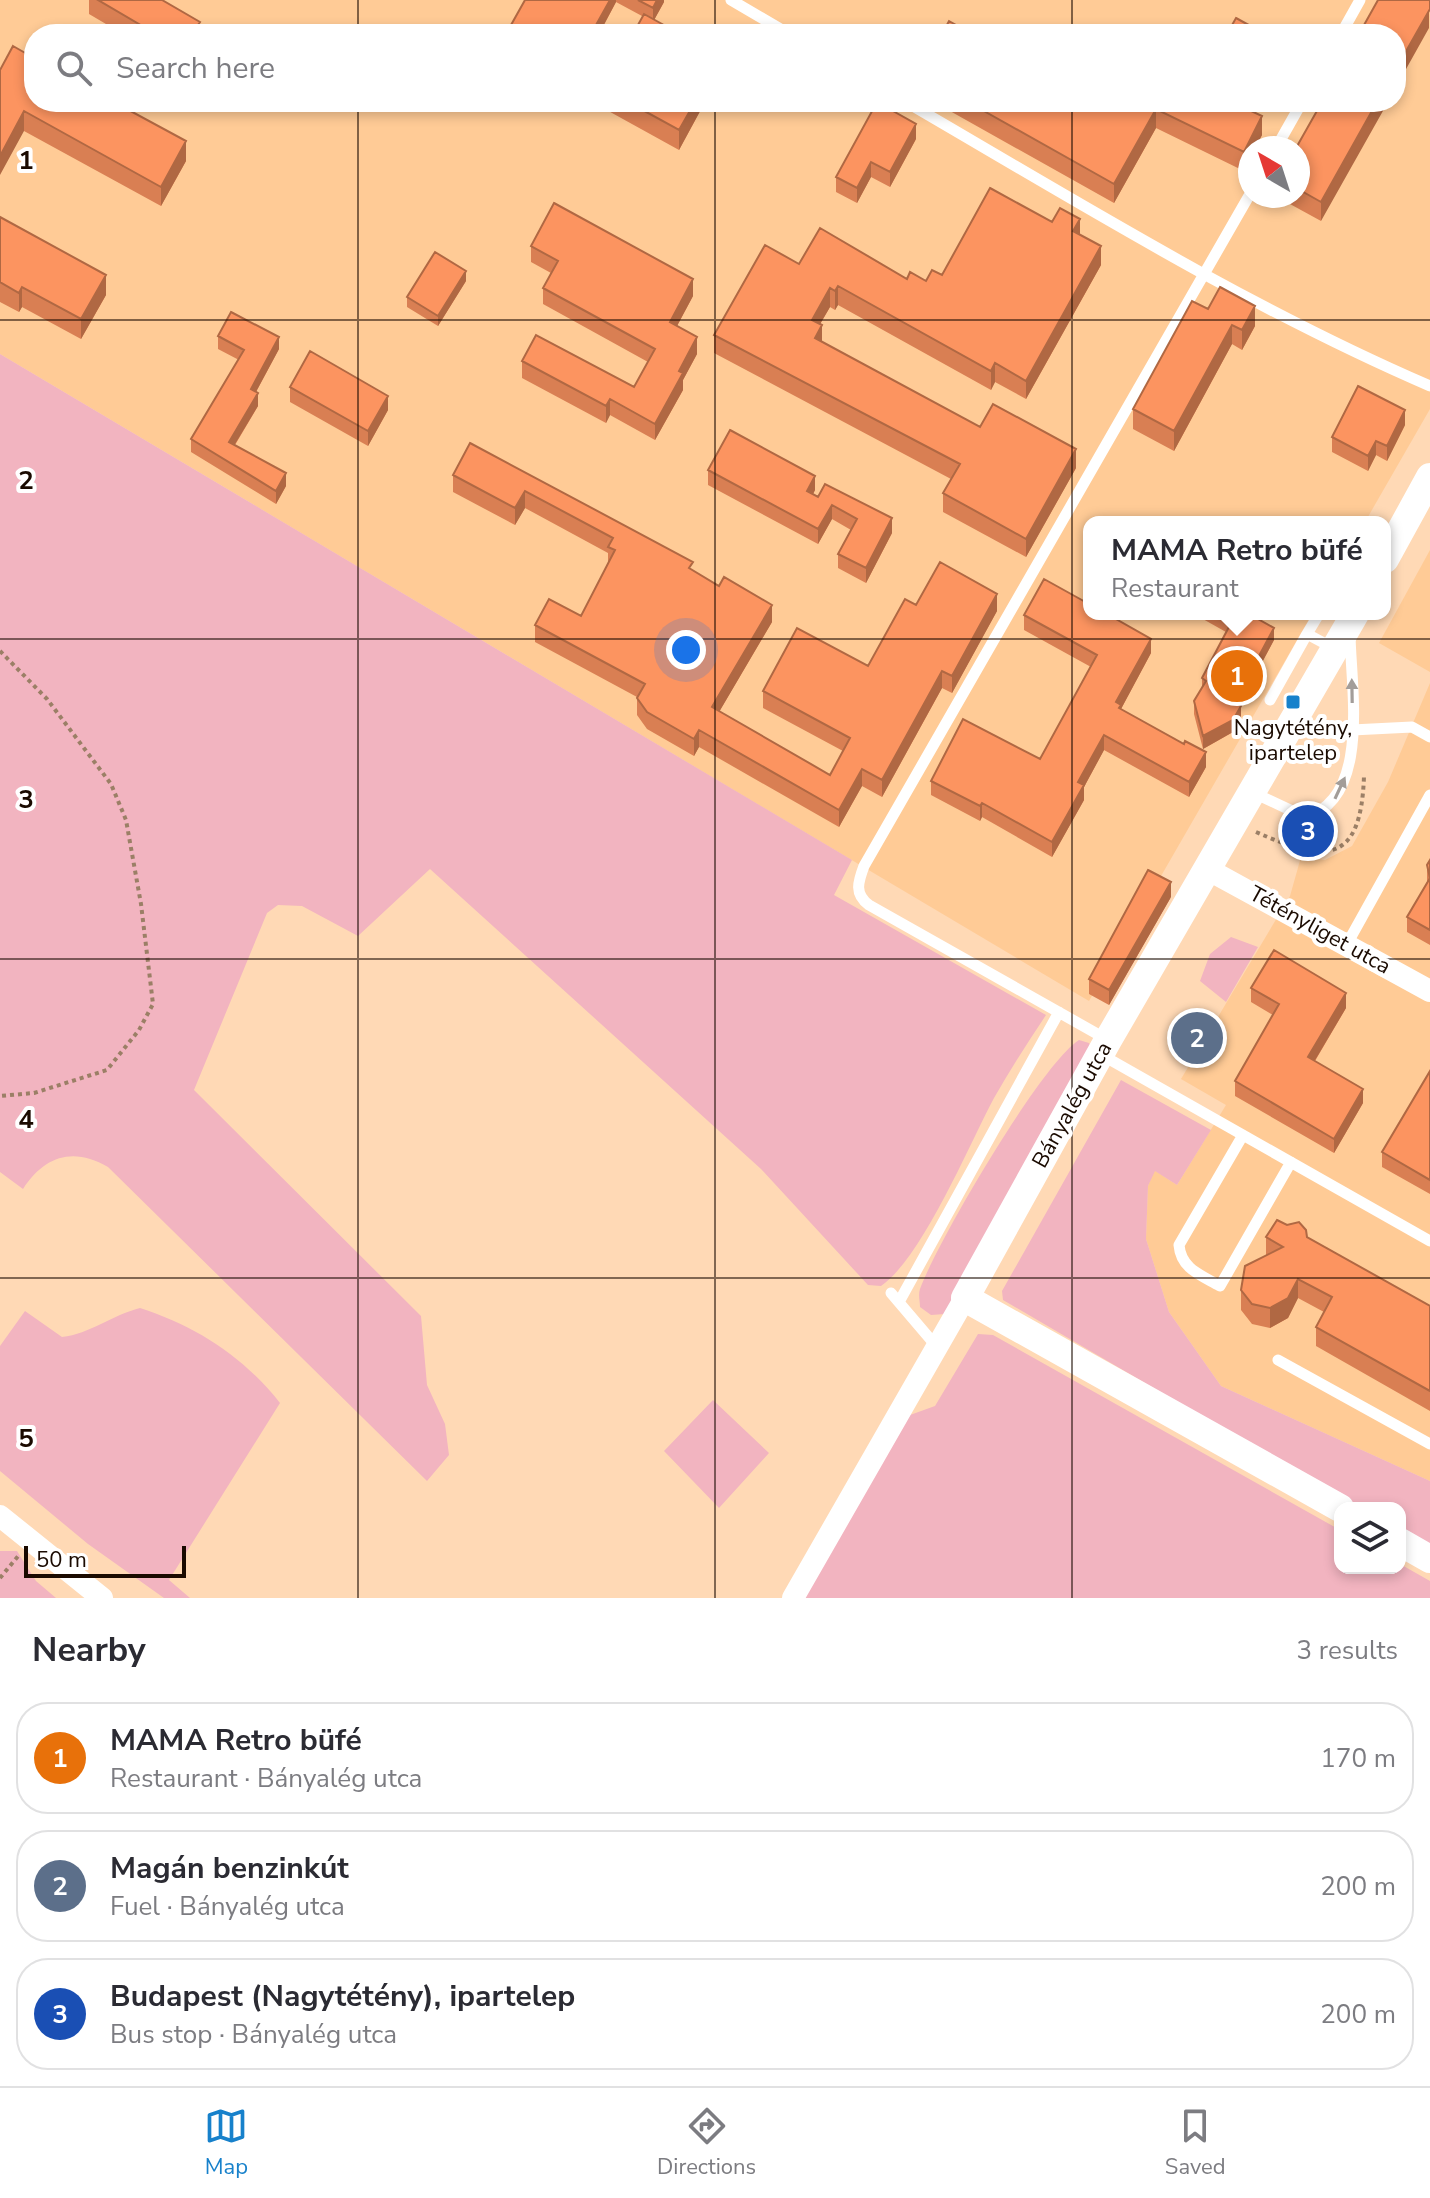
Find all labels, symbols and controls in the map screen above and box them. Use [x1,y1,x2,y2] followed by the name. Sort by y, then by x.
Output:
[24,24,1406,112] search box
[52,46,96,90] icon: search
[116,48,275,89] text: Search here
[1238,136,1310,208] north arrow
[18,143,34,178] text: 1
[18,463,34,498] text: 2
[1083,516,1391,620] popup
[1111,530,1363,571] text: MAMA Retro büfé
[1111,571,1239,606] text: Restaurant
[666,630,706,670] your location
[1211,646,1263,706] pin: 1
[1345,678,1358,703] one-way arrow
[1284,693,1302,711] marker: Nagytétény, ipartelep
[1234,713,1352,768] place label: Nagytétény, ipartelep
[1333,777,1347,800] one-way arrow
[18,782,34,817] text: 3
[1282,801,1334,861] pin: 3
[1244,879,1396,981] street label: Tétényliget utca
[1171,1008,1223,1068] pin: 2
[1025,1036,1119,1174] street label: Bányalég utca
[18,1102,34,1137] text: 4
[18,1421,34,1456] text: 5
[1334,1502,1406,1574] map controls
[1334,1502,1406,1574] button: layers
[24,1542,186,1578] scale bar
[36,1545,87,1575] text: 50 m
[32,1627,146,1673] text: Nearby
[1297,1633,1398,1668] text: 3 results
[110,1720,362,1761] text: MAMA Retro büfé
[52,1741,68,1776] text: 1
[1320,1741,1396,1776] text: 170 m
[110,1761,422,1796] text: Restaurant · Bányalég utca
[110,1848,349,1889] text: Magán benzinkút
[52,1869,68,1904] text: 2
[1320,1869,1396,1904] text: 200 m
[110,1889,345,1924] text: Fuel · Bányalég utca
[110,1976,575,2017] text: Budapest (Nagytétény), ipartelep
[52,1997,68,2032] text: 3
[1320,1997,1396,2032] text: 200 m
[110,2017,397,2052] text: Bus stop · Bányalég utca
[204,2104,248,2182] tab: Map
[657,2104,756,2182] tab: Directions
[1165,2104,1226,2182] tab: Saved

